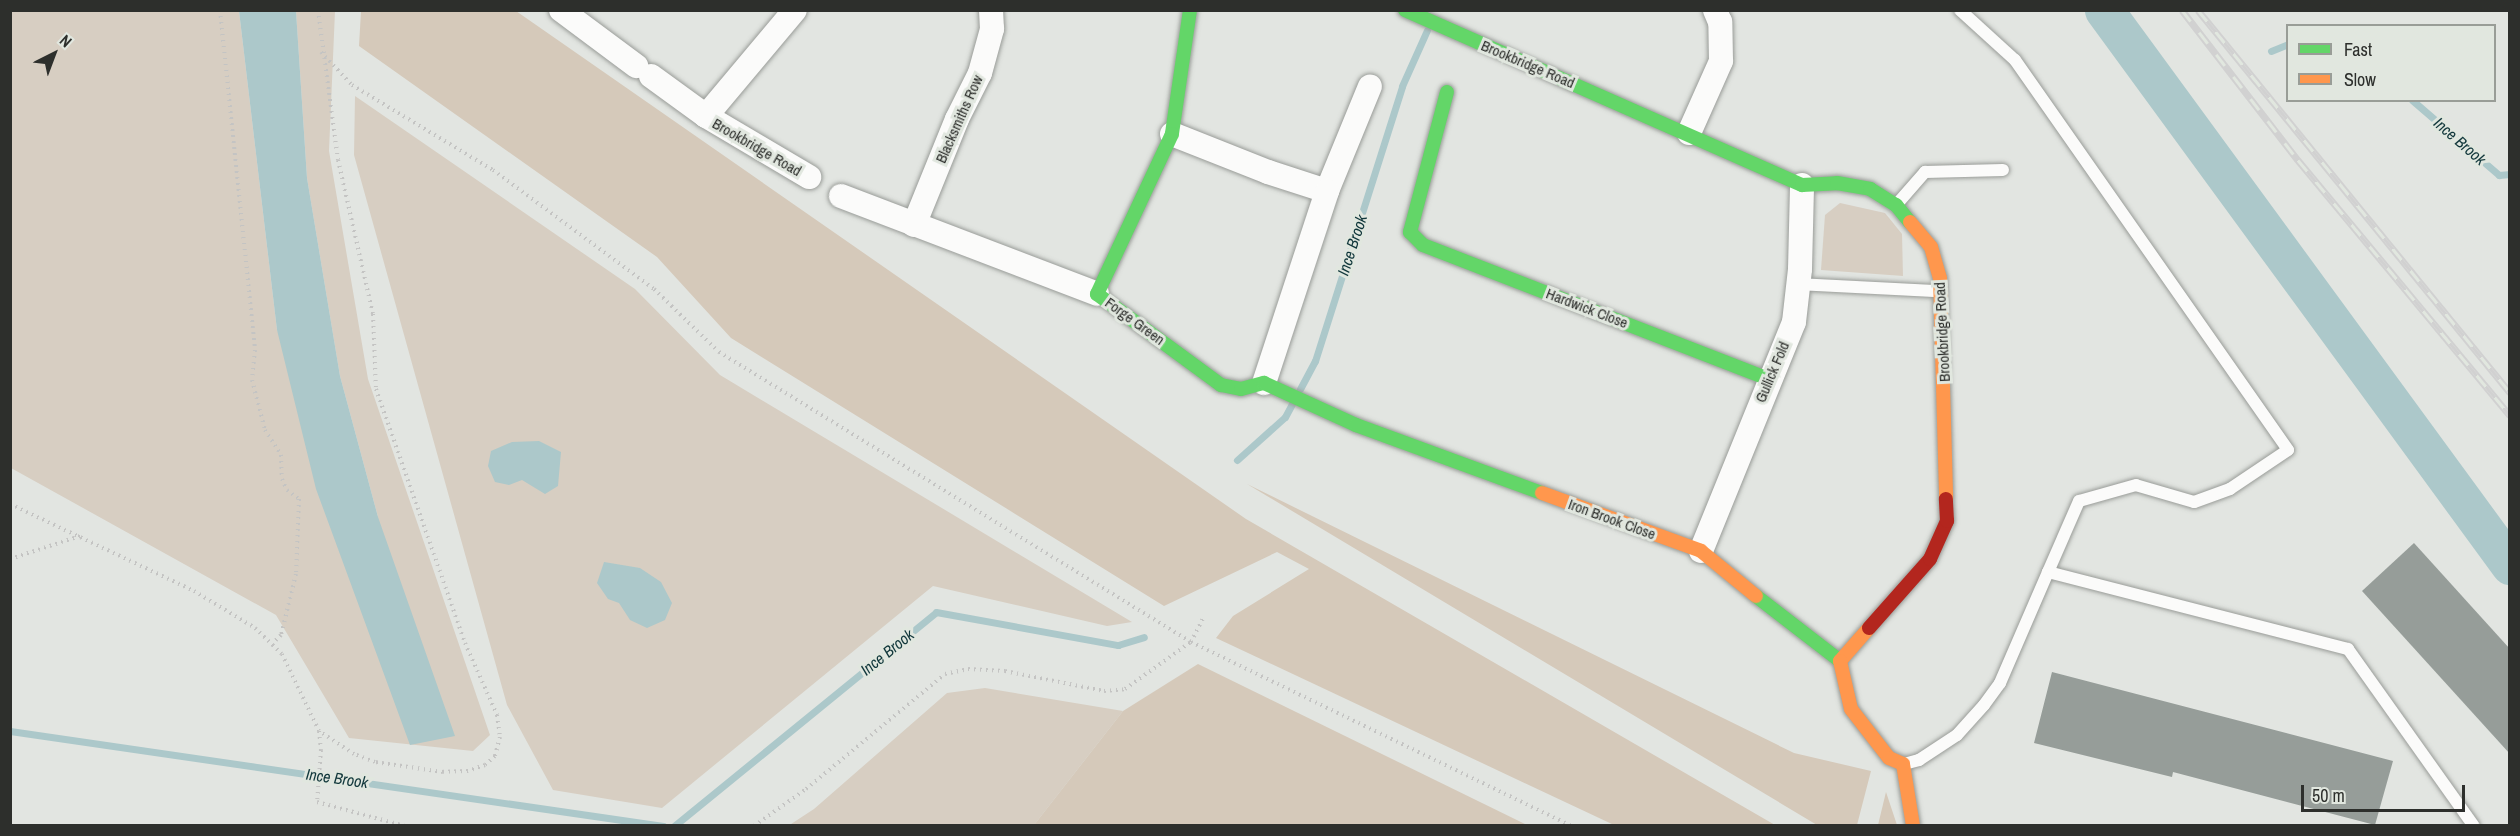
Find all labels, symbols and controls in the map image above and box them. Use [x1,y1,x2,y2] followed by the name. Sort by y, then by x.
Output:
[24,24,84,84] north arrow
[2286,24,2496,102] legend
[55,29,77,52] text: N
[1479,36,1577,92] street label: Brookbridge Road
[2344,37,2372,62] text: Fast
[2344,67,2376,92] text: Slow
[932,72,986,166] street label: Blacksmiths Row
[2430,113,2490,169] water label: Ince Brook
[709,114,805,180] street label: Brookbridge Road
[1333,212,1371,278] water label: Ince Brook
[1930,282,1954,382] street label: Brookbridge Road
[1544,284,1630,332] street label: Hardwick Close
[1102,293,1168,349] street label: Forge Green
[1751,339,1793,405] street label: Gullick Fold
[1566,495,1658,543] street label: Iron Brook Close
[857,625,917,679] water label: Ince Brook
[305,764,369,792] water label: Ince Brook
[2304,773,2468,811] scale bar
[2312,783,2345,808] text: 50 m

